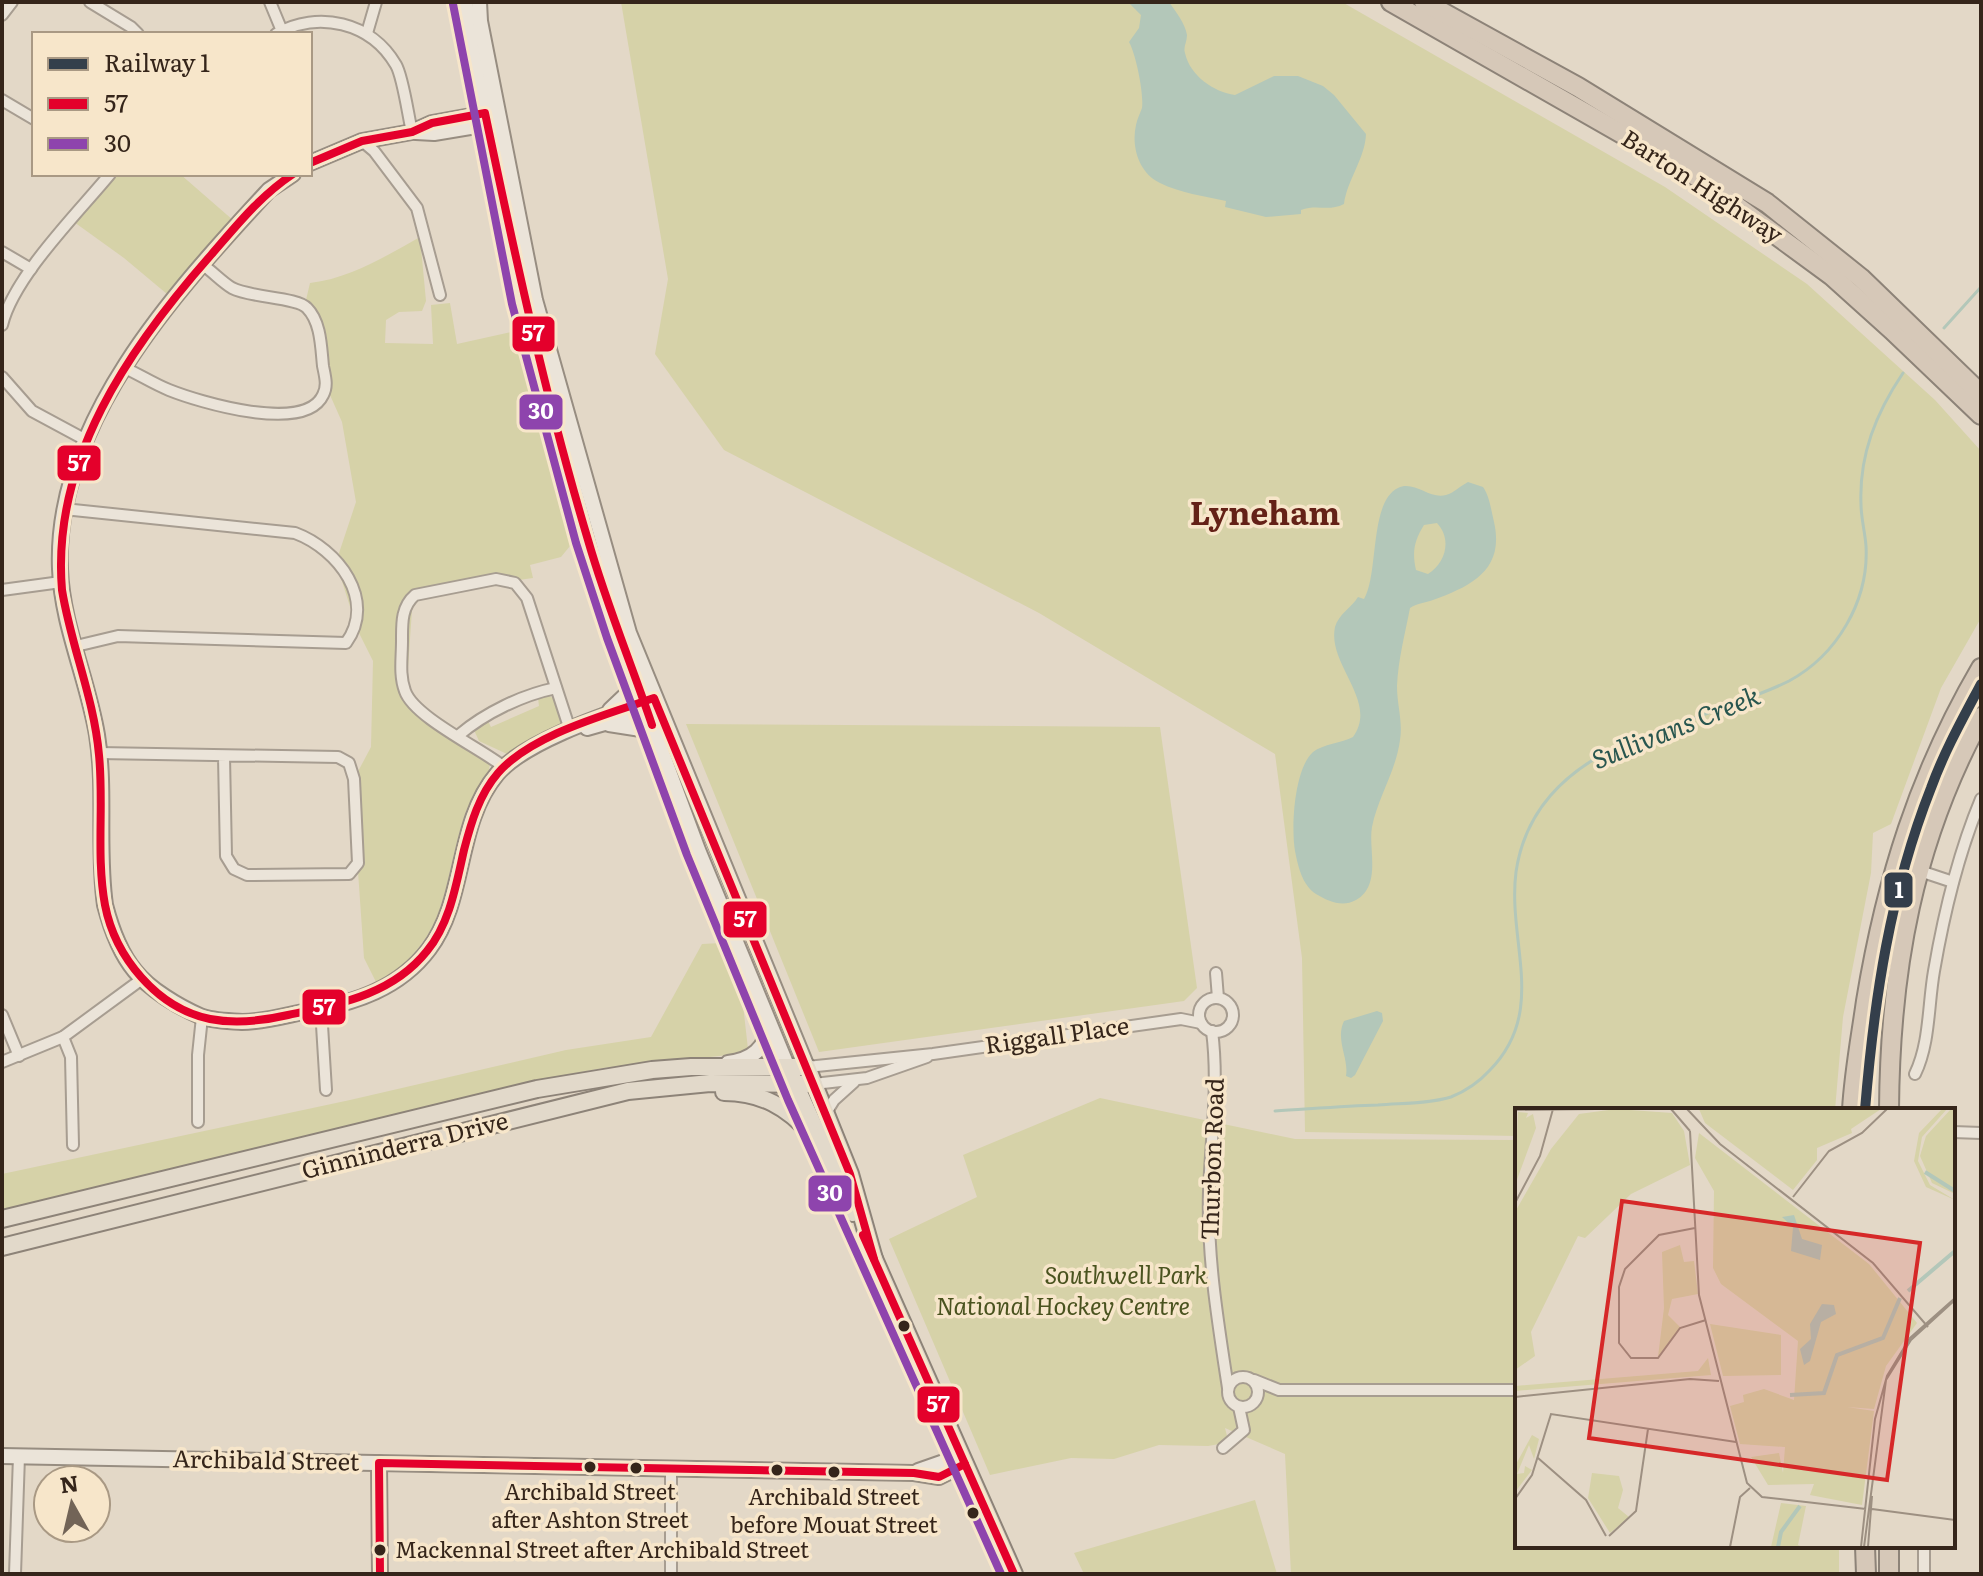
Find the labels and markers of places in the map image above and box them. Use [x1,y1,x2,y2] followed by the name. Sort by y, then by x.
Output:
[896,1318,912,1334] unlabelled marker
[582,1459,598,1475] marker: Archibald Street after Ashton Street
[628,1460,644,1476] unlabelled marker
[769,1462,785,1478] unlabelled marker
[826,1464,842,1480] marker: Archibald Street before Mouat Street
[491,1474,689,1535] place label: Archibald Street after Ashton Street
[730,1479,938,1540] place label: Archibald Street before Mouat Street
[965,1505,981,1521] unlabelled marker
[395,1532,809,1565] place label: Mackennal Street after Archibald Street
[372,1542,388,1558] marker: Mackennal Street after Archibald Street

